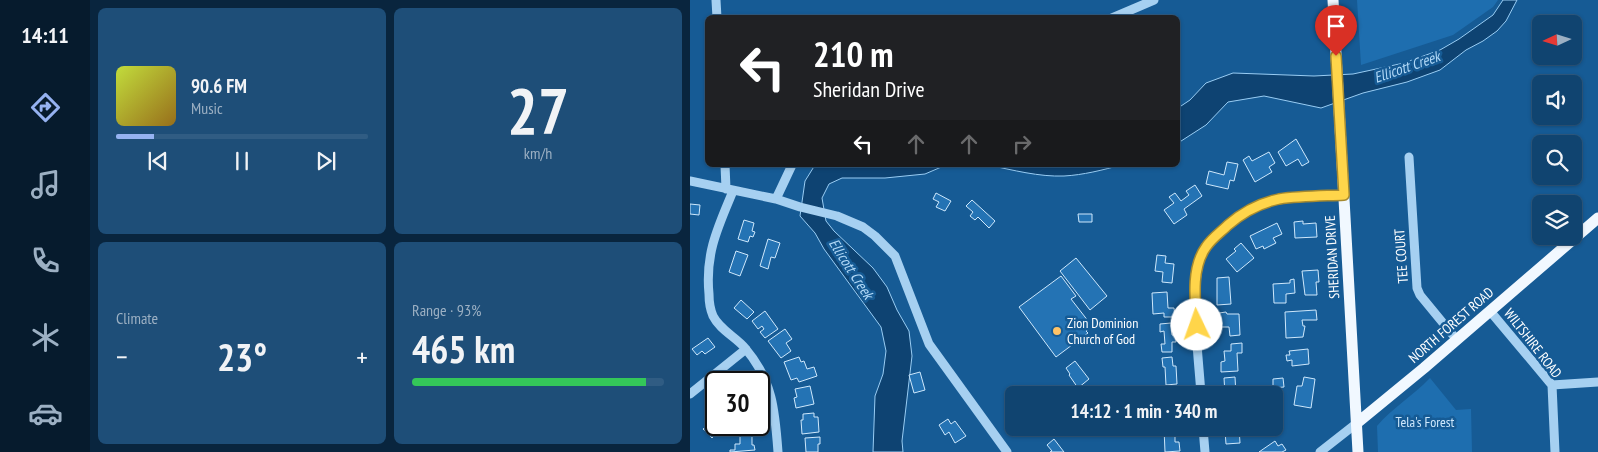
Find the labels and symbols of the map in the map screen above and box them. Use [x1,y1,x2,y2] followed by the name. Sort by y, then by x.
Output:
[1315,5,1357,56] pin
[1532,15,1582,65] north arrow
[1371,46,1444,87] water label: Ellicott Creek
[1321,215,1343,299] street label: SHERIDAN DRIVE
[1390,227,1412,284] street label: TEE COURT
[825,235,879,304] water label: Ellicott Creek
[1405,283,1497,367] street label: NORTH FOREST ROAD
[1170,298,1222,350] position arrow
[1500,305,1566,381] street label: WILTSHIRE ROAD
[1067,314,1138,348] place label: Zion Dominion Church of God
[1051,325,1063,337] marker: Zion Dominion Church of God
[705,371,770,436] speed limit sign: 30
[1396,413,1455,431] park label: Tela's Forest

